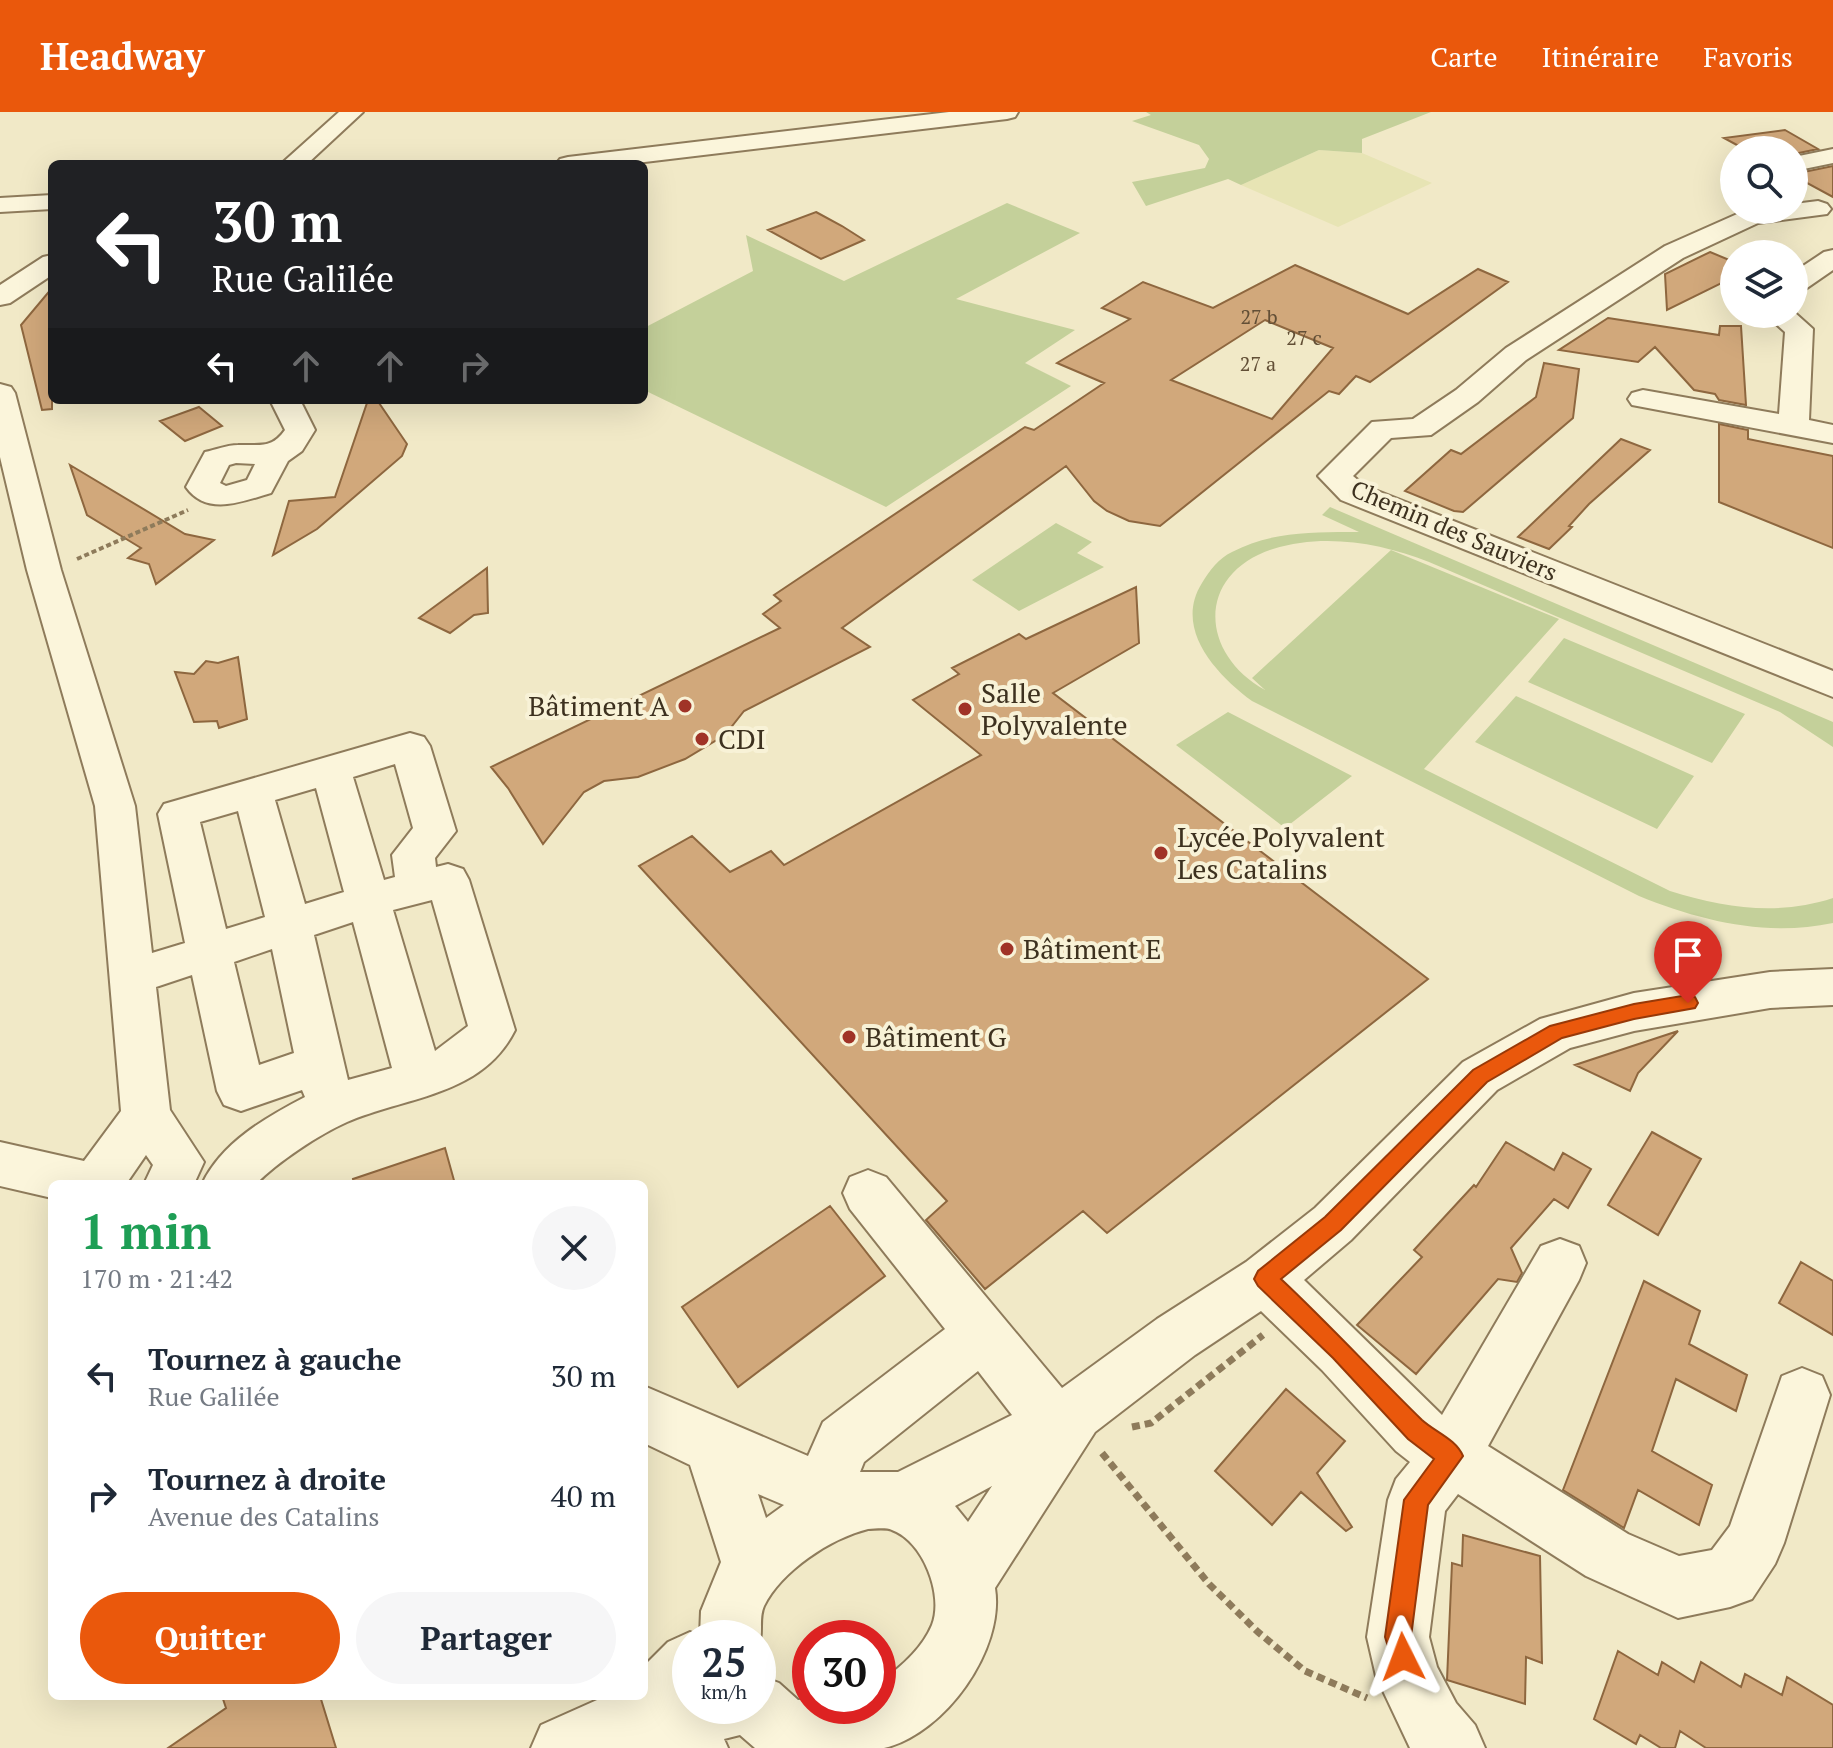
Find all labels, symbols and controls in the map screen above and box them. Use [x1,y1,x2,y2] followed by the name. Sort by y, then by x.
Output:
[40,31,205,81] text: Headway
[1430,38,1498,75] text: Carte
[1542,38,1659,75] text: Itinéraire
[1703,38,1793,75] text: Favoris
[1720,136,1808,328] map controls
[1720,136,1808,224] button: search
[212,184,342,258] text: 30 m
[80,192,184,296] icon: left
[1720,240,1808,328] button: layers
[212,255,394,302] text: Rue Galilée
[1240,303,1278,330] house number: 27 b
[1286,324,1322,351] house number: 27 c
[200,344,244,388] icon: left
[284,344,328,388] icon: ahead
[368,344,412,388] icon: ahead
[452,344,496,388] icon: right
[1240,350,1276,377] house number: 27 a
[1346,472,1562,588] street label: Chemin des Sauviers
[981,674,1128,743] place label: Salle Polyvalente
[528,687,670,724] place label: Bâtiment A
[676,697,694,715] marker: Bâtiment A
[956,700,974,718] marker: Salle Polyvalente
[718,720,766,757] place label: CDI
[693,730,711,748] marker: CDI
[1177,818,1385,887] place label: Lycée Polyvalent Les Catalins
[1152,844,1170,862] marker: Lycée Polyvalent Les Catalins
[1654,921,1722,1003] pin
[1023,930,1162,967] place label: Bâtiment E
[1666,933,1710,977] icon: arrive
[998,940,1016,958] marker: Bâtiment E
[865,1018,1007,1055] place label: Bâtiment G
[840,1028,858,1046] marker: Bâtiment G
[80,1199,211,1263] text: 1 min
[532,1206,616,1290] button: close
[80,1261,233,1295] text: 170 m · 21:42
[148,1339,402,1379] text: Tournez à gauche
[80,1354,124,1398] icon: left
[551,1356,616,1396] text: 30 m
[148,1379,280,1413] text: Rue Galilée
[148,1459,386,1499] text: Tournez à droite
[80,1474,124,1518] icon: right
[551,1476,616,1516] text: 40 m
[148,1499,380,1533] text: Avenue des Catalins
[80,1592,340,1684] button: Quitter
[356,1592,616,1684] button: Partager
[1361,1615,1445,1699] position arrow
[792,1620,896,1724] speed limit sign: 30
[701,1635,747,1688] text: 25
[701,1678,747,1705] text: km/h

